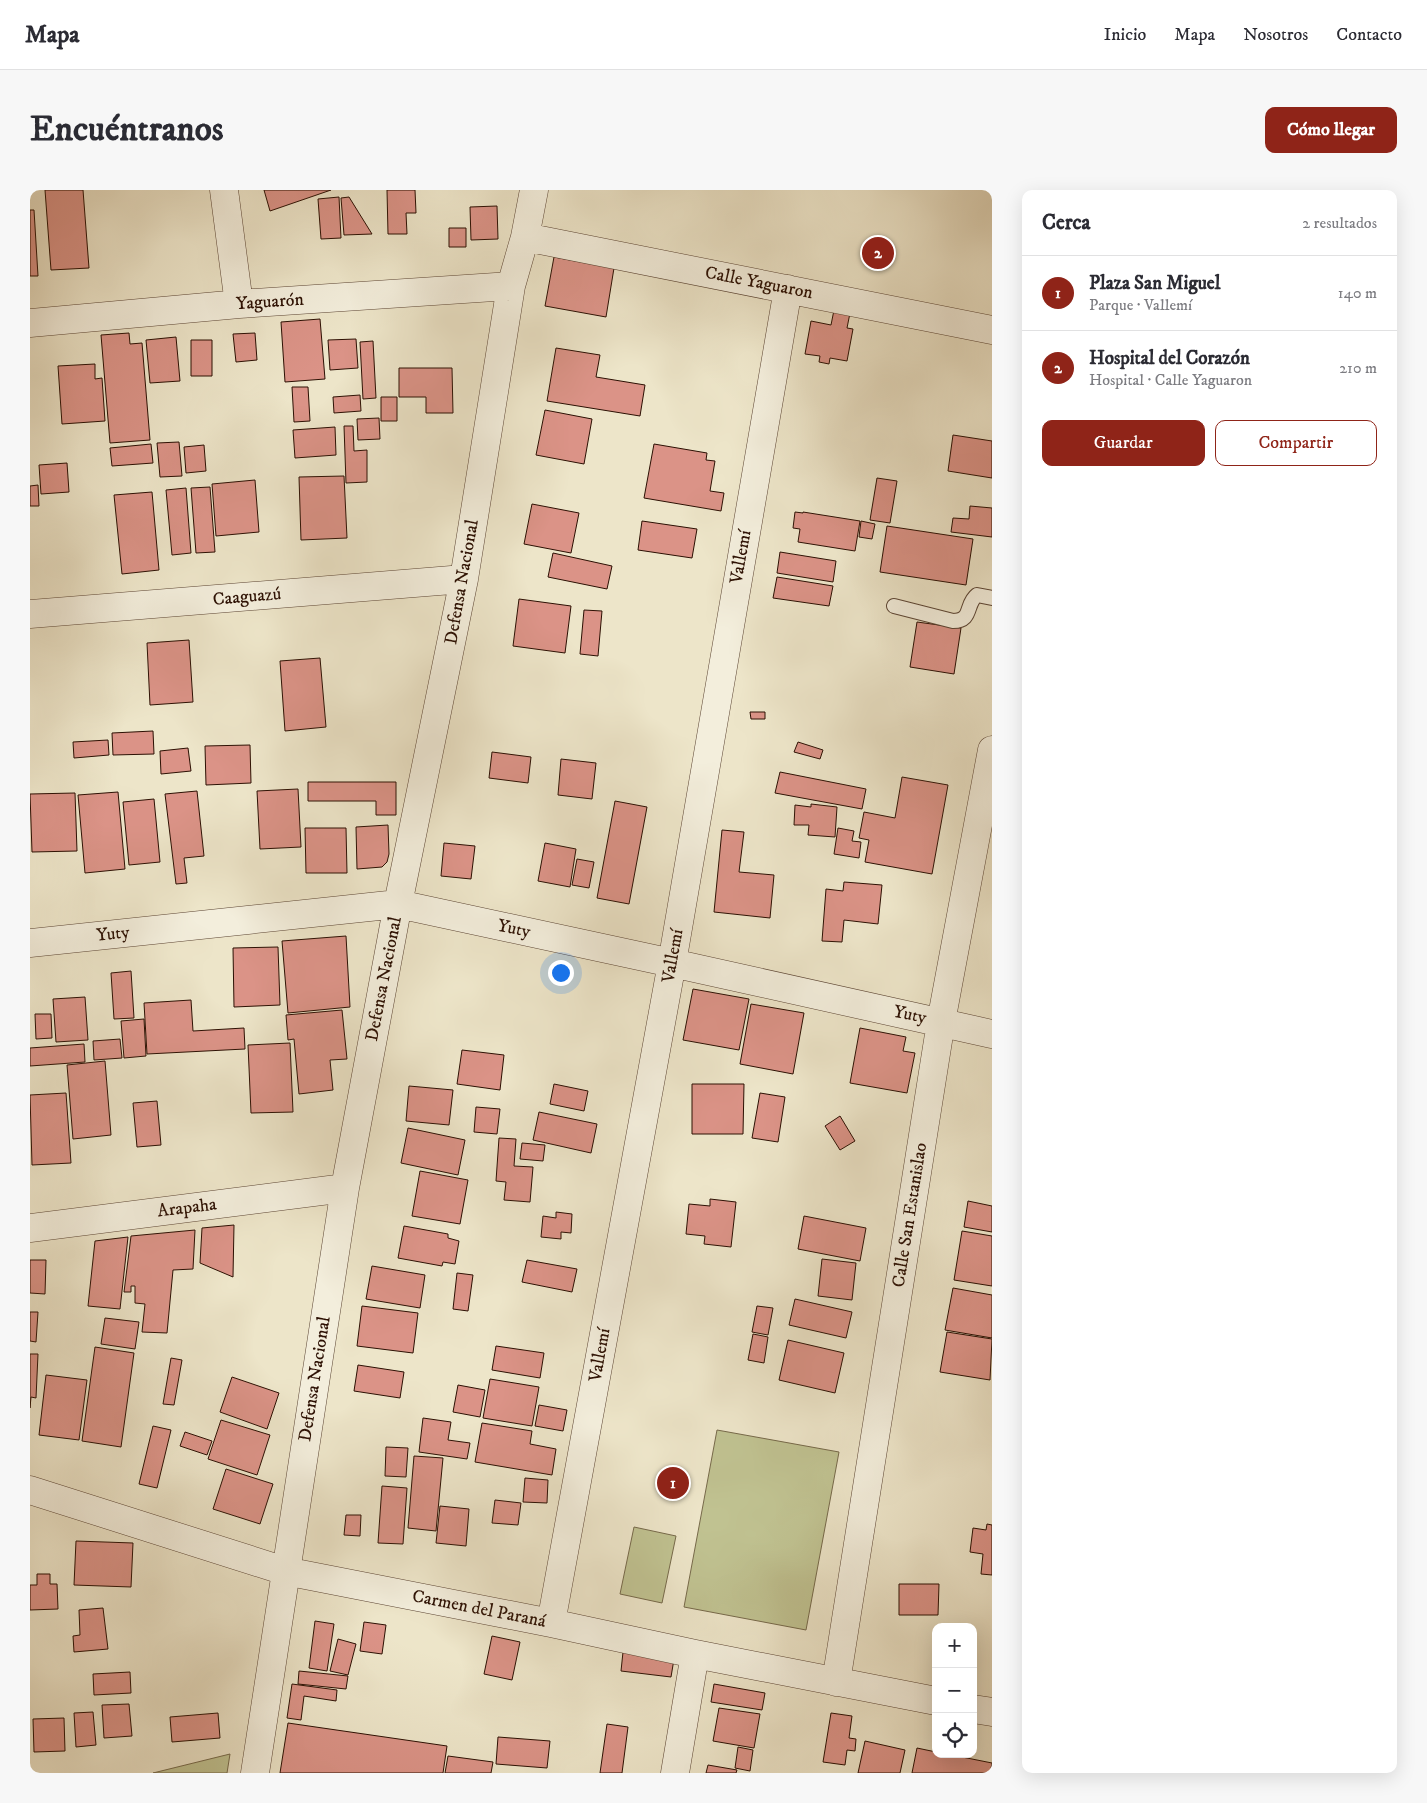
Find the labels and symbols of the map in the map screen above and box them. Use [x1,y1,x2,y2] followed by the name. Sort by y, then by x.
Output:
[862,234,894,272] pin: 2
[703,262,815,304] street label: Calle Yaguaron
[235,289,305,315] street label: Yaguarón
[440,517,484,646] street label: Defensa Nacional
[725,527,757,587] street label: Vallemí
[212,583,283,611] street label: Caaguazú
[361,914,407,1043] street label: Defensa Nacional
[495,915,533,943] street label: Yuty
[95,921,131,947] street label: Yuty
[657,926,689,986] street label: Vallemí
[548,960,574,986] your location
[891,1001,929,1029] street label: Yuty
[888,1141,932,1289] street label: Calle San Estanislao
[156,1193,218,1223] street label: Arapaha
[294,1314,336,1443] street label: Defensa Nacional
[584,1325,616,1385] street label: Vallemí
[657,1464,689,1502] pin: 1
[410,1585,548,1633] street label: Carmen del Paraná

